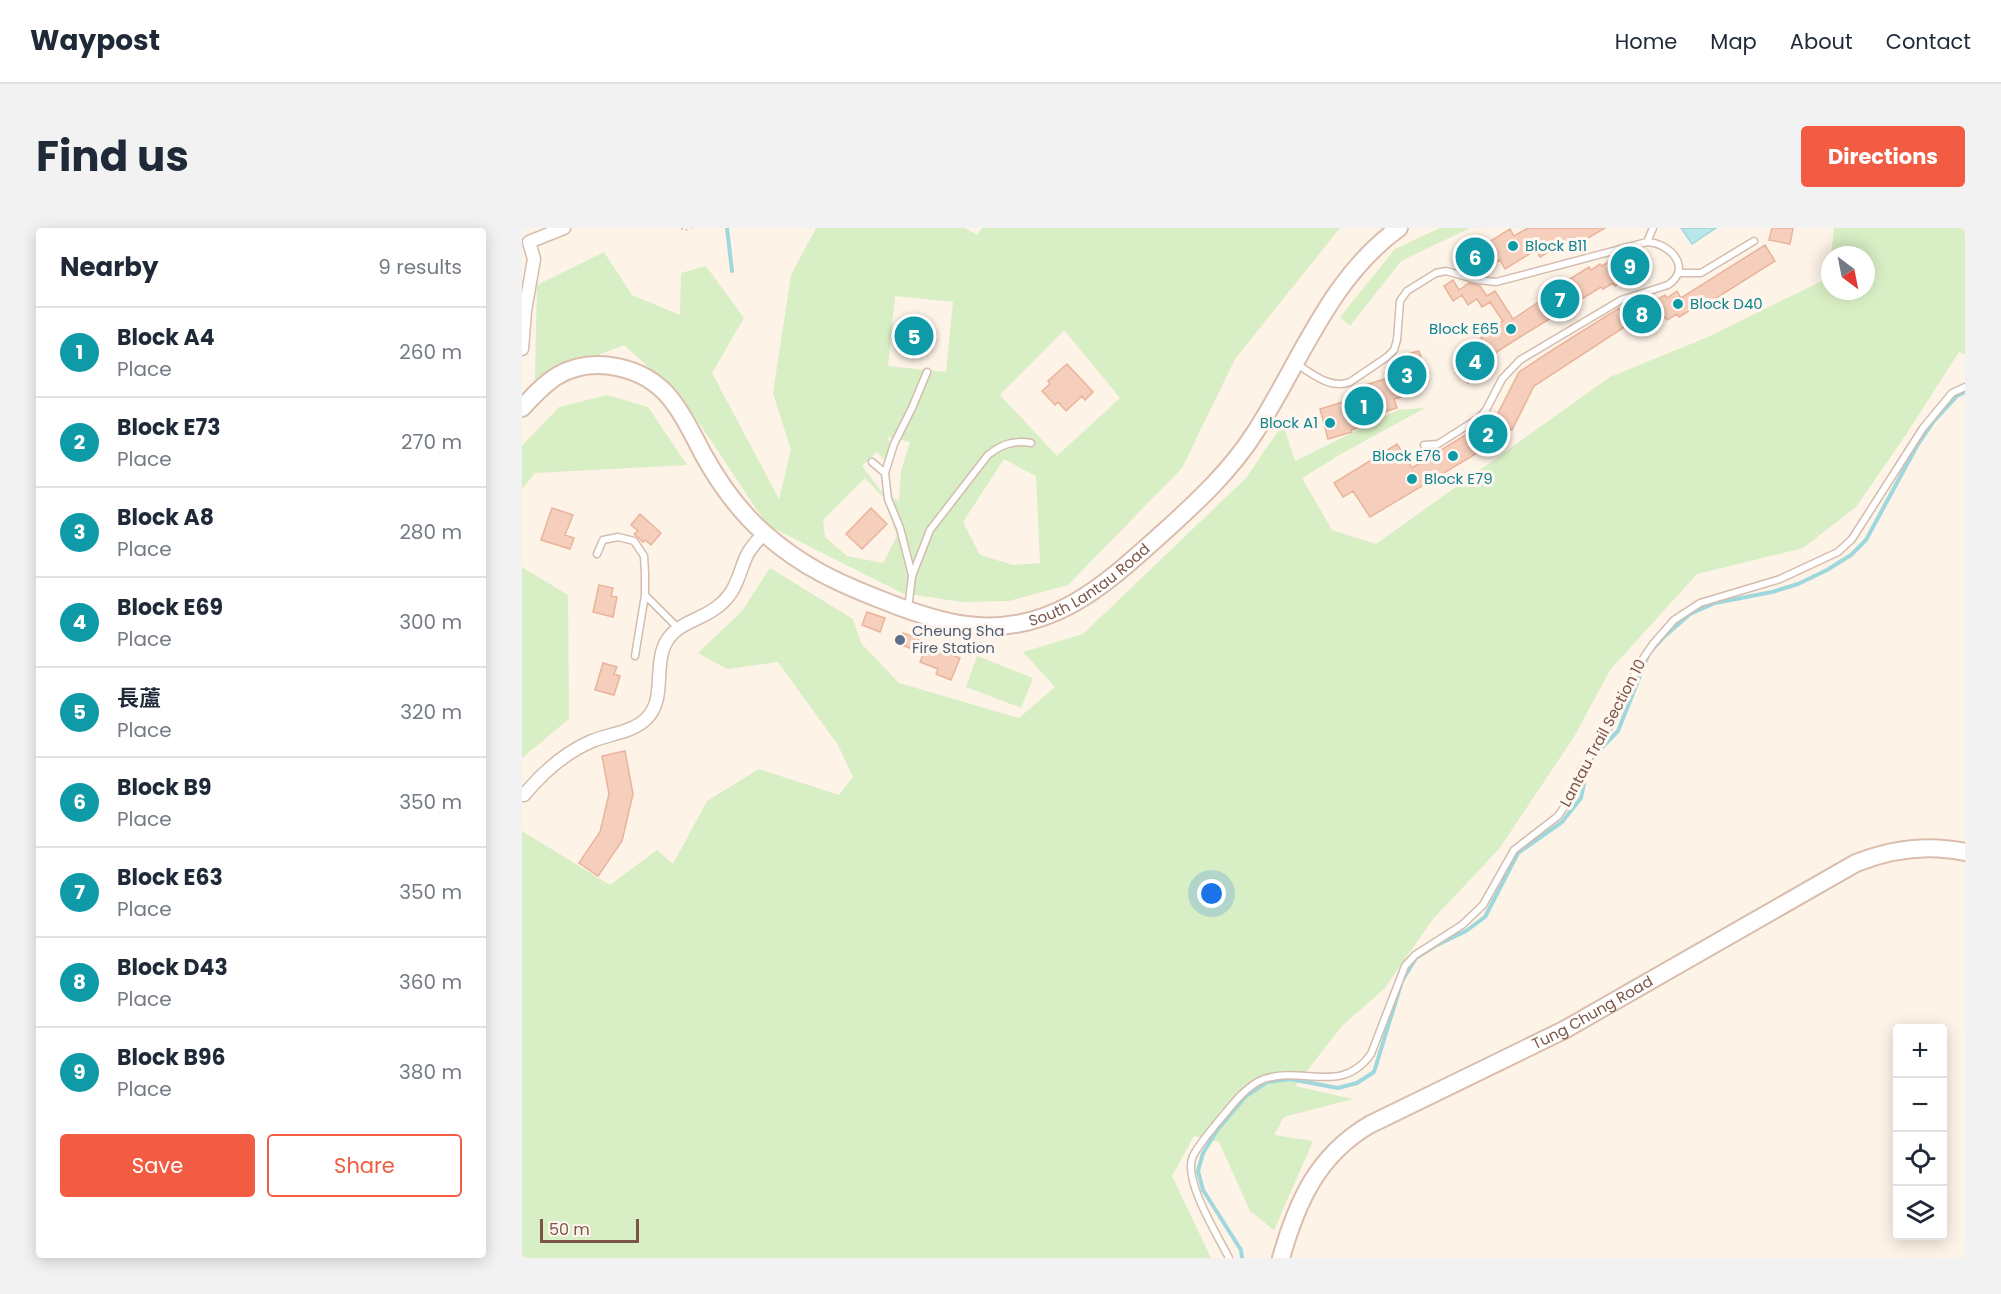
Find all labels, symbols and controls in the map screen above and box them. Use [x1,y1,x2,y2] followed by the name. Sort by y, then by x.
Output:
[30,21,160,60] text: Waypost
[1615,27,1677,56] text: Home
[1710,27,1757,56] text: Map
[1790,27,1853,56] text: About
[1886,27,1971,56] text: Contact
[1801,126,1965,187] button: Directions
[36,127,189,186] text: Find us
[1456,234,1494,279] pin: 6
[1525,235,1587,256] place label: Block B11
[1506,239,1520,253] marker: Block B11
[1610,243,1650,288] pin: 9
[1821,246,1875,300] north arrow
[60,249,158,285] text: Nearby
[378,253,462,281] text: 9 results
[1540,276,1580,322] pin: 7
[1622,292,1662,337] pin: 8
[1690,293,1763,314] place label: Block D40
[1671,297,1685,311] marker: Block D40
[894,314,934,358] pin: 5
[1429,318,1499,339] place label: Block E65
[117,322,215,353] text: Block A4
[1504,322,1518,336] marker: Block E65
[76,338,83,366] text: 1
[399,338,462,366] text: 260 m
[1456,338,1494,384] pin: 4
[1388,352,1426,398] pin: 3
[117,355,172,383] text: Place
[1344,384,1384,429] pin: 1
[117,412,221,443] text: Block E73
[1260,412,1318,433] place label: Block A1
[1468,412,1508,456] pin: 2
[1323,416,1337,430] marker: Block A1
[74,428,85,456] text: 2
[401,428,462,456] text: 270 m
[117,445,172,473] text: Place
[1372,445,1441,466] place label: Block E76
[1446,449,1460,463] marker: Block E76
[1424,468,1493,489] place label: Block E79
[1405,472,1419,486] marker: Block E79
[117,502,214,533] text: Block A8
[73,518,86,546] text: 3
[399,518,462,546] text: 280 m
[117,535,172,563] text: Place
[1026,538,1154,631] street label: South Lantau Road
[117,592,223,623] text: Block E69
[73,608,86,636] text: 4
[399,608,462,636] text: 300 m
[912,620,1004,658] place label: Cheung Sha Fire Station
[117,625,172,653] text: Place
[893,633,907,647] marker: Cheung Sha Fire Station
[1555,655,1650,810] street label: Lantau Trail Section 10
[117,683,161,714] text: 長蘆
[73,698,86,726] text: 5
[400,698,462,726] text: 320 m
[117,716,172,744] text: Place
[117,772,212,803] text: Block B9
[73,788,86,816] text: 6
[399,788,462,816] text: 350 m
[117,805,172,833] text: Place
[117,862,223,893] text: Block E63
[74,878,85,906] text: 7
[399,878,462,906] text: 350 m
[1197,879,1226,908] your location
[117,895,172,923] text: Place
[117,952,228,983] text: Block D43
[73,968,86,996] text: 8
[399,968,462,996] text: 360 m
[1528,970,1656,1054] street label: Tung Chung Road
[117,985,172,1013] text: Place
[1893,1024,1947,1240] map controls
[1893,1024,1947,1078] button: +
[117,1042,226,1073] text: Block B96
[73,1058,86,1086] text: 9
[399,1058,462,1086] text: 380 m
[117,1075,172,1103] text: Place
[1893,1078,1947,1132] button: −
[1893,1132,1947,1186] button: locate
[60,1134,255,1197] button: Save
[267,1134,462,1197] button: Share
[1893,1186,1947,1240] button: layers
[540,1216,639,1244] scale bar
[549,1218,590,1241] text: 50 m

